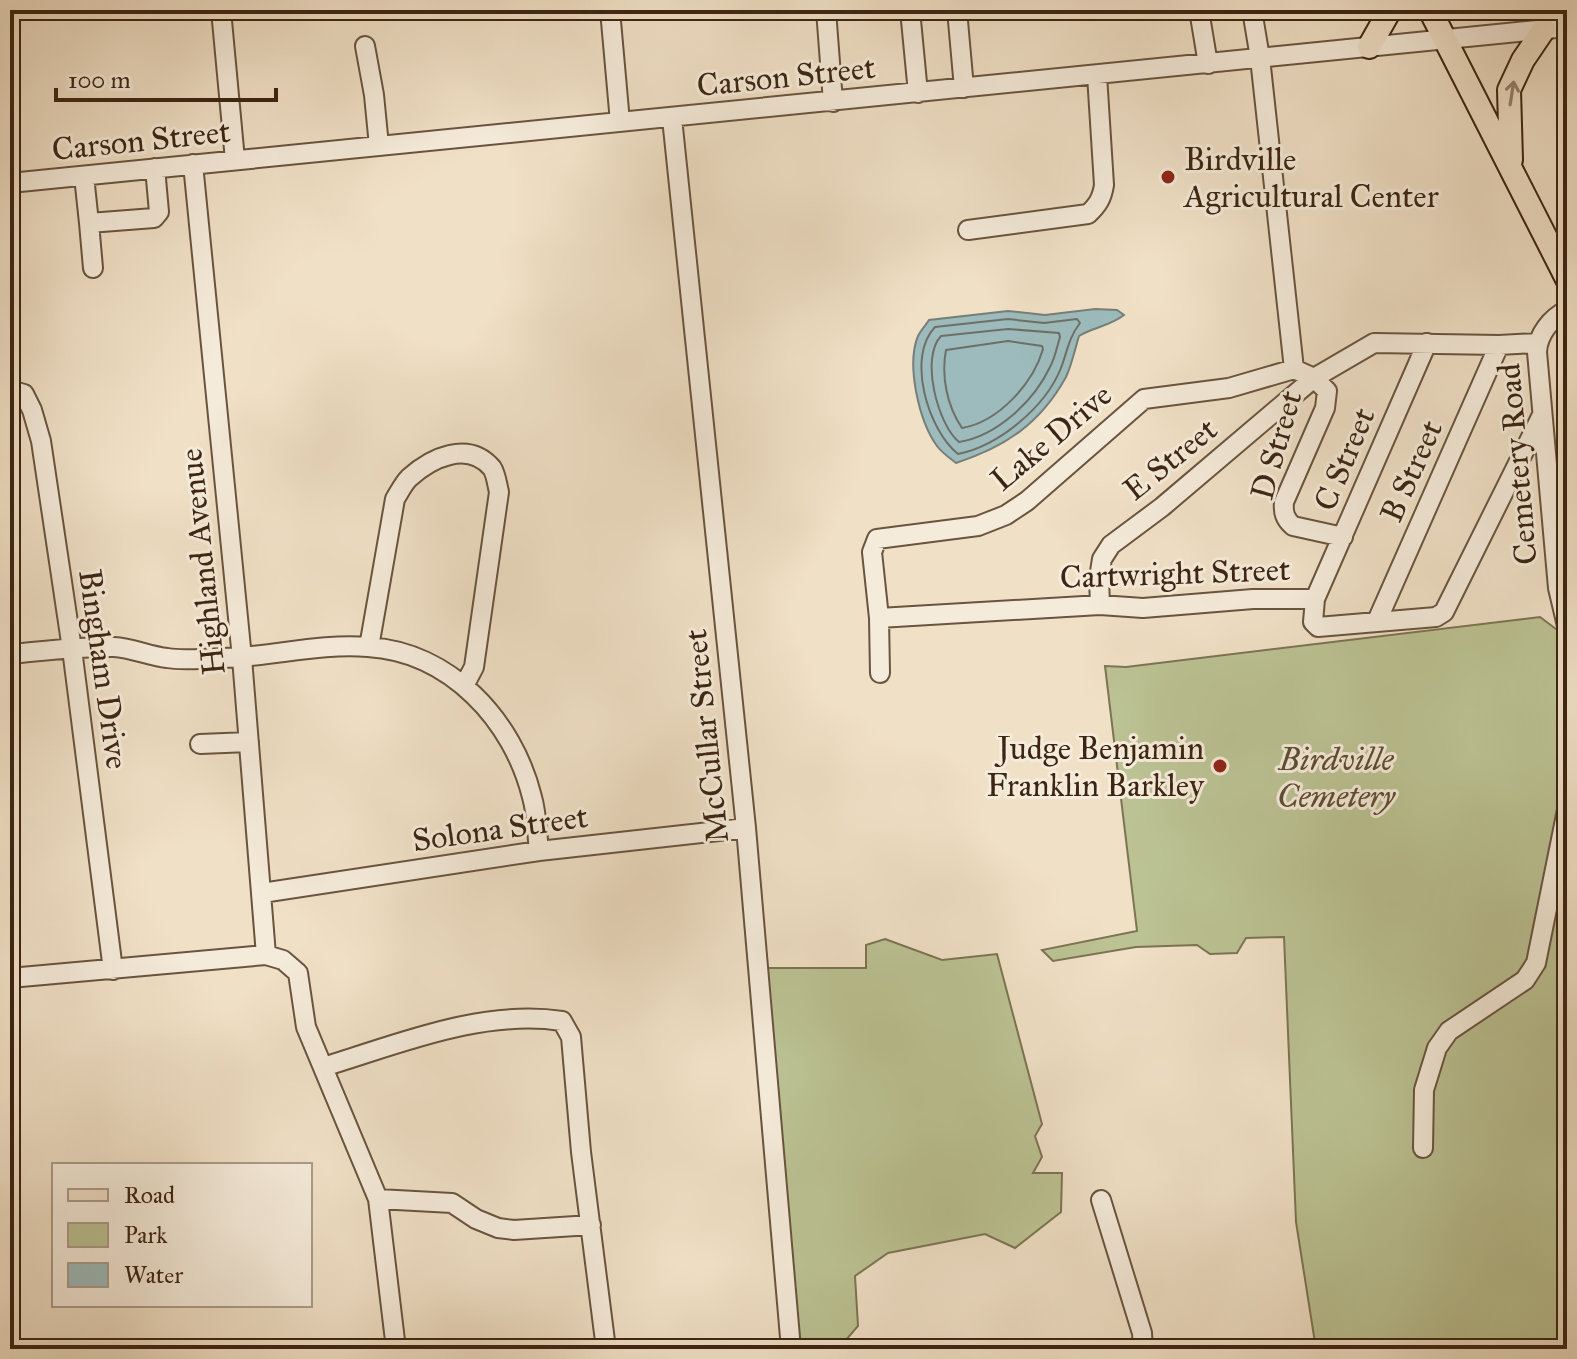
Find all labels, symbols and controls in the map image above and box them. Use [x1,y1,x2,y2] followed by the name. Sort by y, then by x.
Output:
[695,48,877,105] street label: Carson Street
[56,52,276,102] scale bar
[68,65,131,95] text: 100 m
[1505,81,1520,107] one-way arrow
[50,112,232,169] street label: Carson Street
[1182,140,1439,216] place label: Birdville Agricultural Center
[1159,168,1177,186] marker: Birdville Agricultural Center
[1489,362,1546,566] street label: Cemetery Road
[983,376,1120,499] street label: Lake Drive
[1242,386,1311,504] street label: D Street
[1305,402,1384,517] street label: C Street
[1116,410,1225,509] street label: E Street
[1372,414,1451,528] street label: B Street
[171,447,234,677] street label: Highland Avenue
[1059,550,1291,597] street label: Cartwright Street
[70,567,137,771] street label: Bingham Drive
[676,627,737,845] street label: McCullar Street
[987,729,1205,805] place label: Judge Benjamin Franklin Barkley
[1277,740,1396,816] park label: Birdville Cemetery
[1211,757,1229,775] marker: Judge Benjamin Franklin Barkley
[410,797,590,860] street label: Solona Street
[52,1163,312,1307] legend
[124,1180,175,1210] text: Road
[124,1220,168,1250] text: Park
[124,1260,183,1290] text: Water

